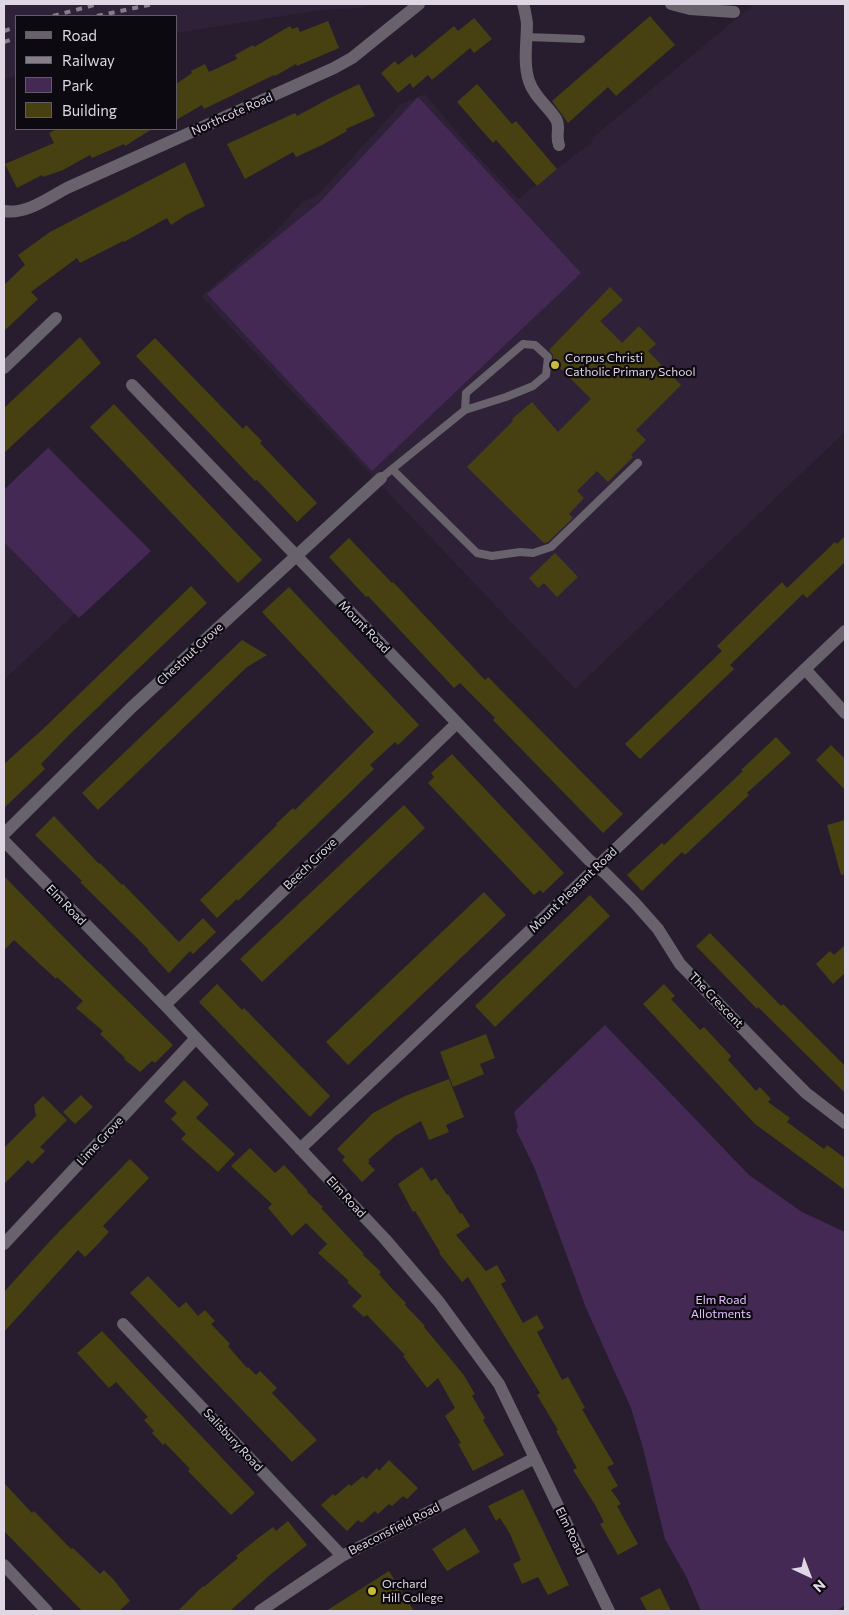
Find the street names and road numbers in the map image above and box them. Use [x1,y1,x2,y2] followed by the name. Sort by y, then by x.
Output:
[189,90,275,138] street label: Northcote Road
[335,598,393,656] street label: Mount Road
[154,620,226,688] street label: Chestnut Grove
[280,835,340,893] street label: Beech Grove
[526,844,620,936] street label: Mount Pleasant Road
[43,882,89,928] street label: Elm Road
[686,969,746,1031] street label: The Crescent
[74,1114,126,1168] street label: Lime Grove
[323,1173,369,1221] street label: Elm Road
[200,1406,266,1474] street label: Salisbury Road
[346,1500,442,1558] street label: Beaconsfield Road
[552,1505,588,1557] street label: Elm Road

